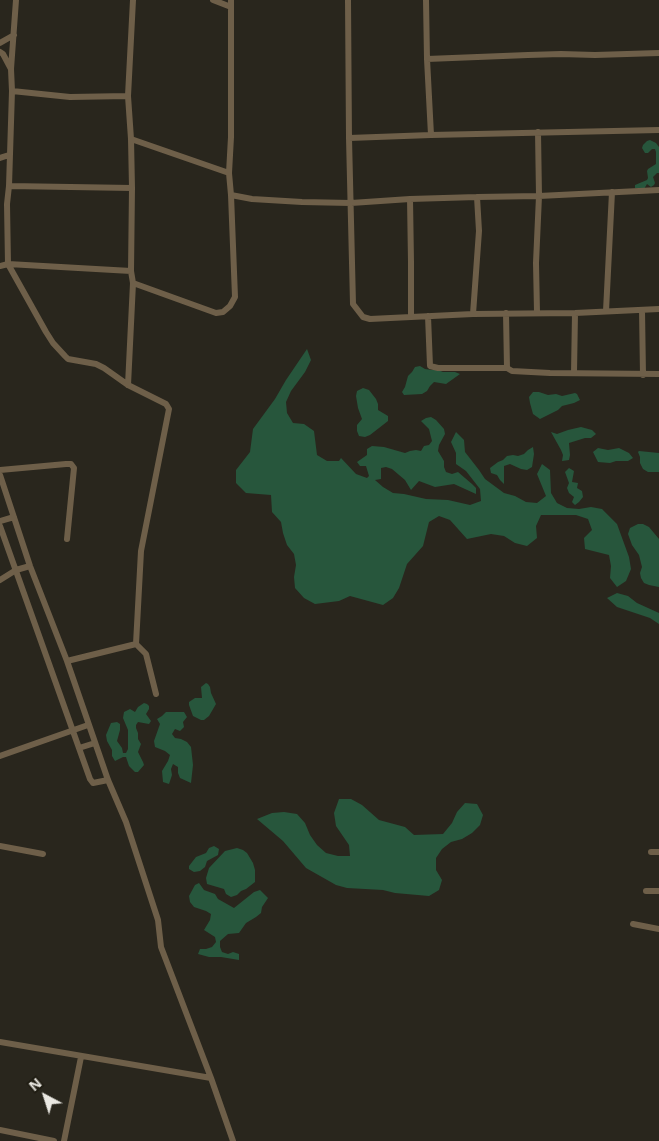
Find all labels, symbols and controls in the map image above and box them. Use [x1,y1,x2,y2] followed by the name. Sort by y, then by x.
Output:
[20,1071,70,1121] north arrow
[25,1073,46,1095] text: N

